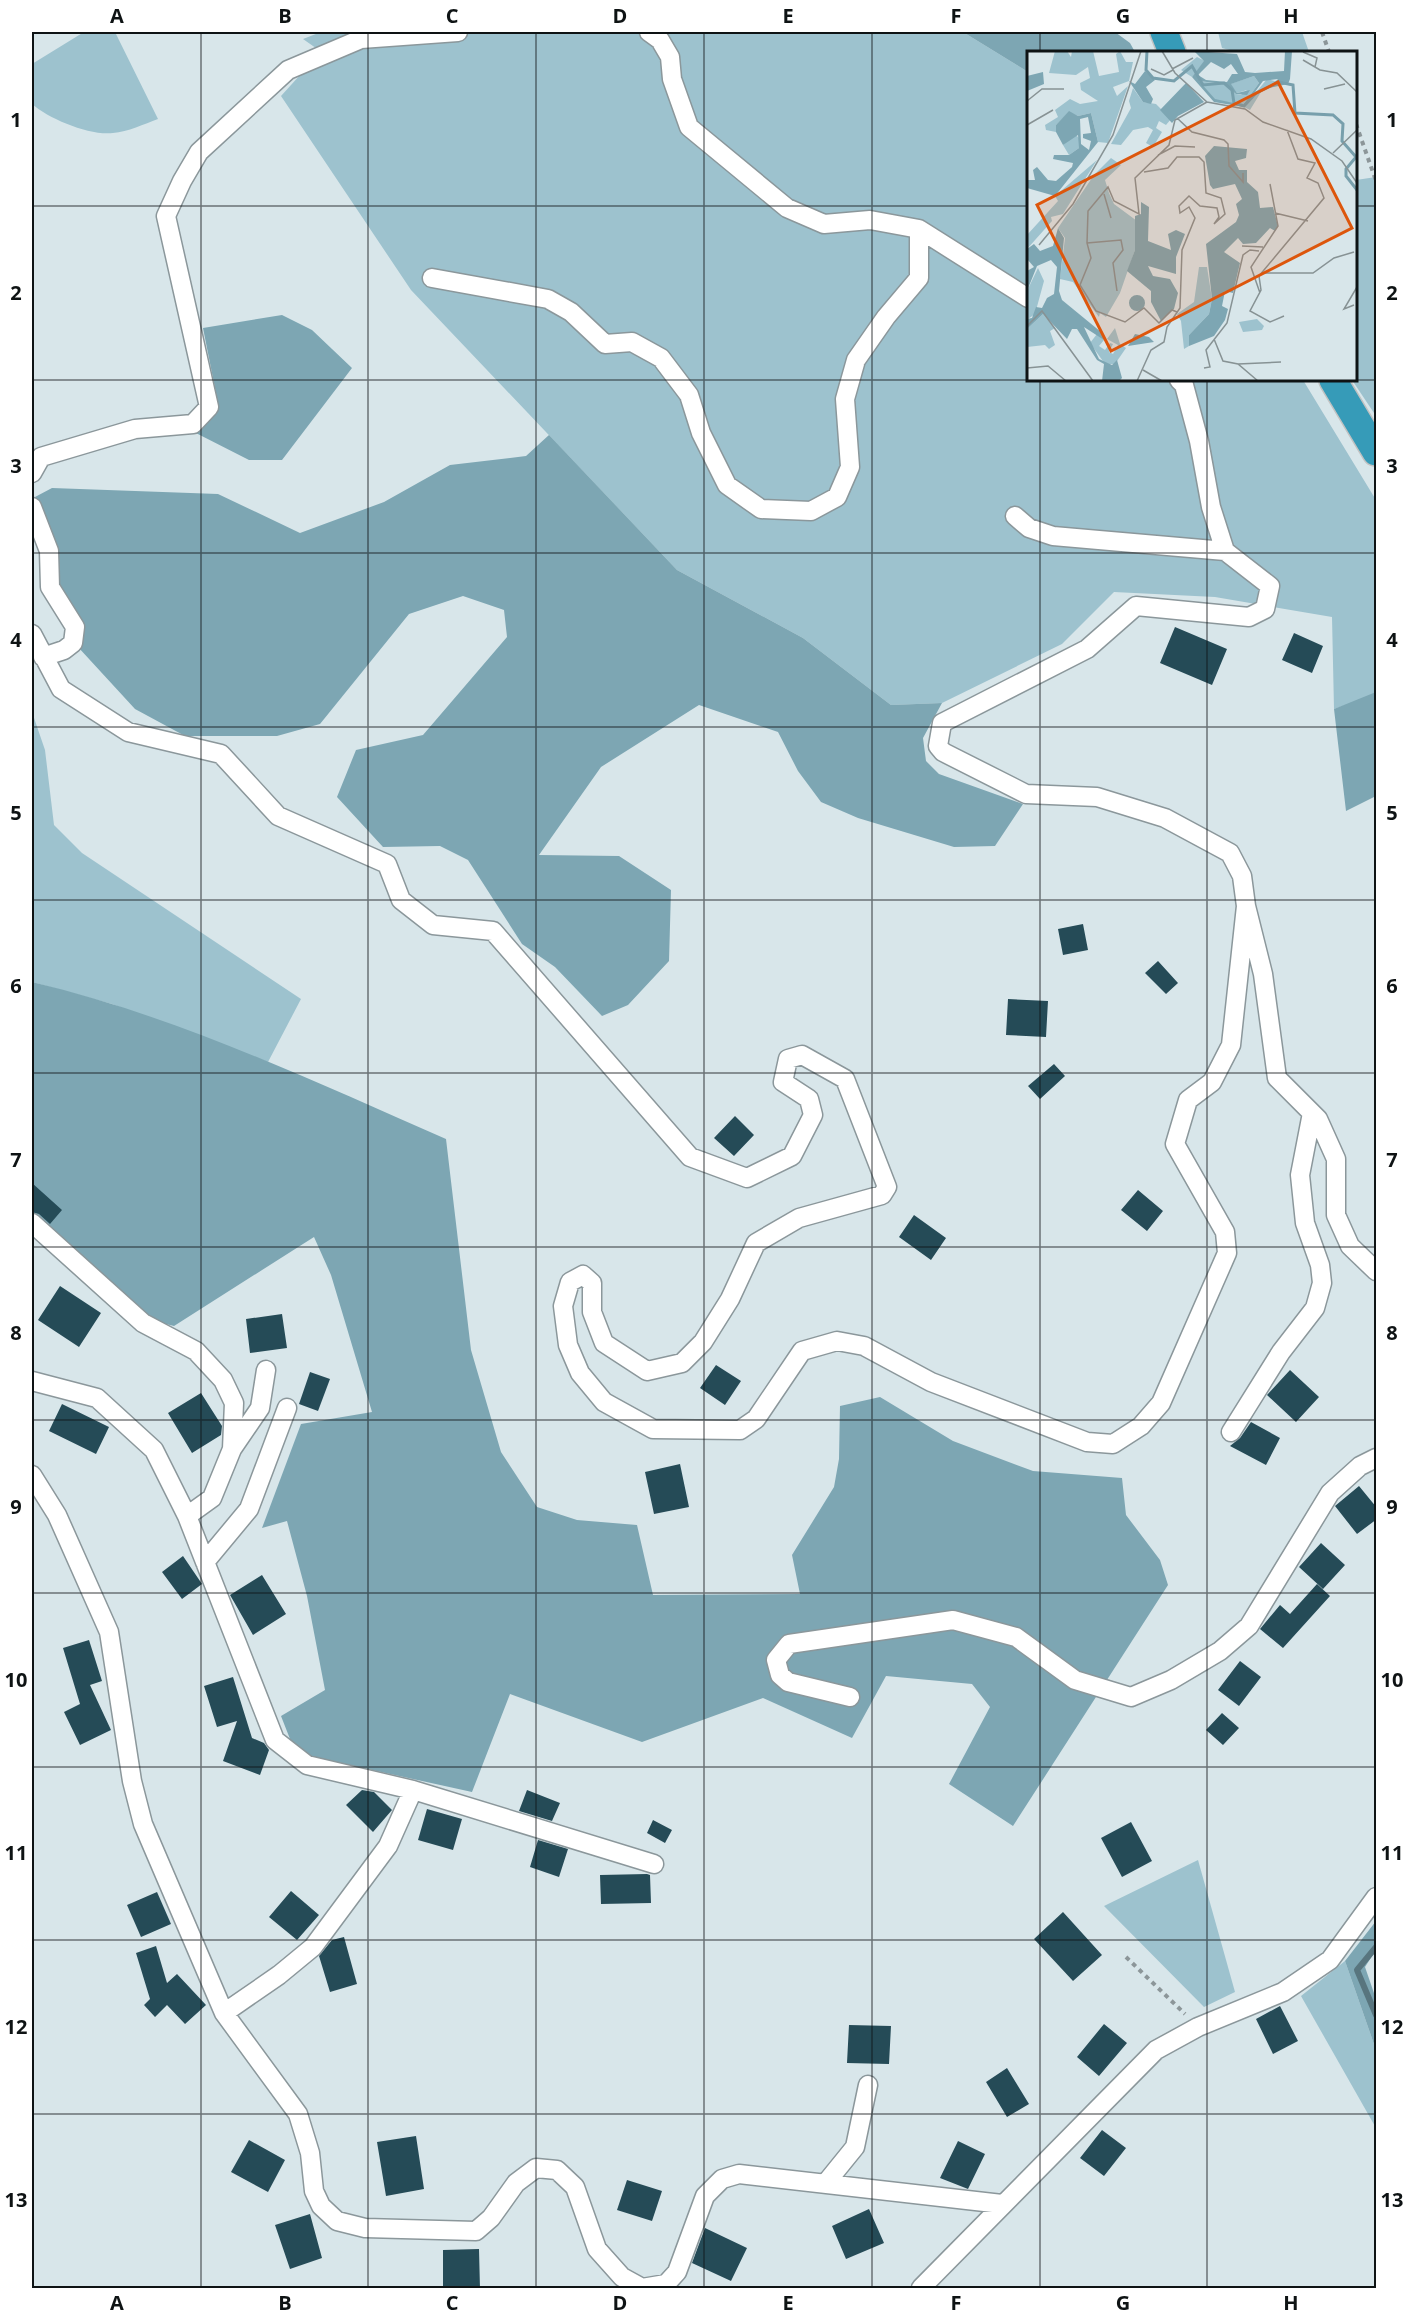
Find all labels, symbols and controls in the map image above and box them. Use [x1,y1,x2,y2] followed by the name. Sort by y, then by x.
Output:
[110,2,124,29] text: A
[278,2,292,29] text: B
[446,2,459,29] text: C
[613,2,627,29] text: D
[782,2,794,29] text: E
[951,2,961,29] text: F
[1116,2,1130,29] text: G
[1283,2,1299,29] text: H
[1027,51,1357,381] inset map
[10,106,22,133] text: 1
[1386,106,1398,133] text: 1
[10,279,22,306] text: 2
[1386,279,1398,306] text: 2
[10,452,22,479] text: 3
[1386,452,1398,479] text: 3
[10,626,22,653] text: 4
[1386,626,1398,653] text: 4
[10,799,22,826] text: 5
[1386,799,1398,826] text: 5
[10,972,22,999] text: 6
[1386,972,1398,999] text: 6
[10,1146,22,1173] text: 7
[1386,1146,1398,1173] text: 7
[10,1319,22,1346] text: 8
[1386,1319,1398,1346] text: 8
[10,1493,22,1520] text: 9
[1386,1493,1398,1520] text: 9
[5,1666,27,1693] text: 10
[1381,1666,1403,1693] text: 10
[5,1839,27,1866] text: 11
[1381,1839,1403,1866] text: 11
[5,2013,27,2040] text: 12
[1381,2013,1403,2040] text: 12
[5,2186,27,2213] text: 13
[1381,2186,1403,2213] text: 13
[110,2289,124,2316] text: A
[278,2289,292,2316] text: B
[446,2289,459,2316] text: C
[613,2289,627,2316] text: D
[782,2289,794,2316] text: E
[951,2289,961,2316] text: F
[1116,2289,1130,2316] text: G
[1283,2289,1299,2316] text: H

